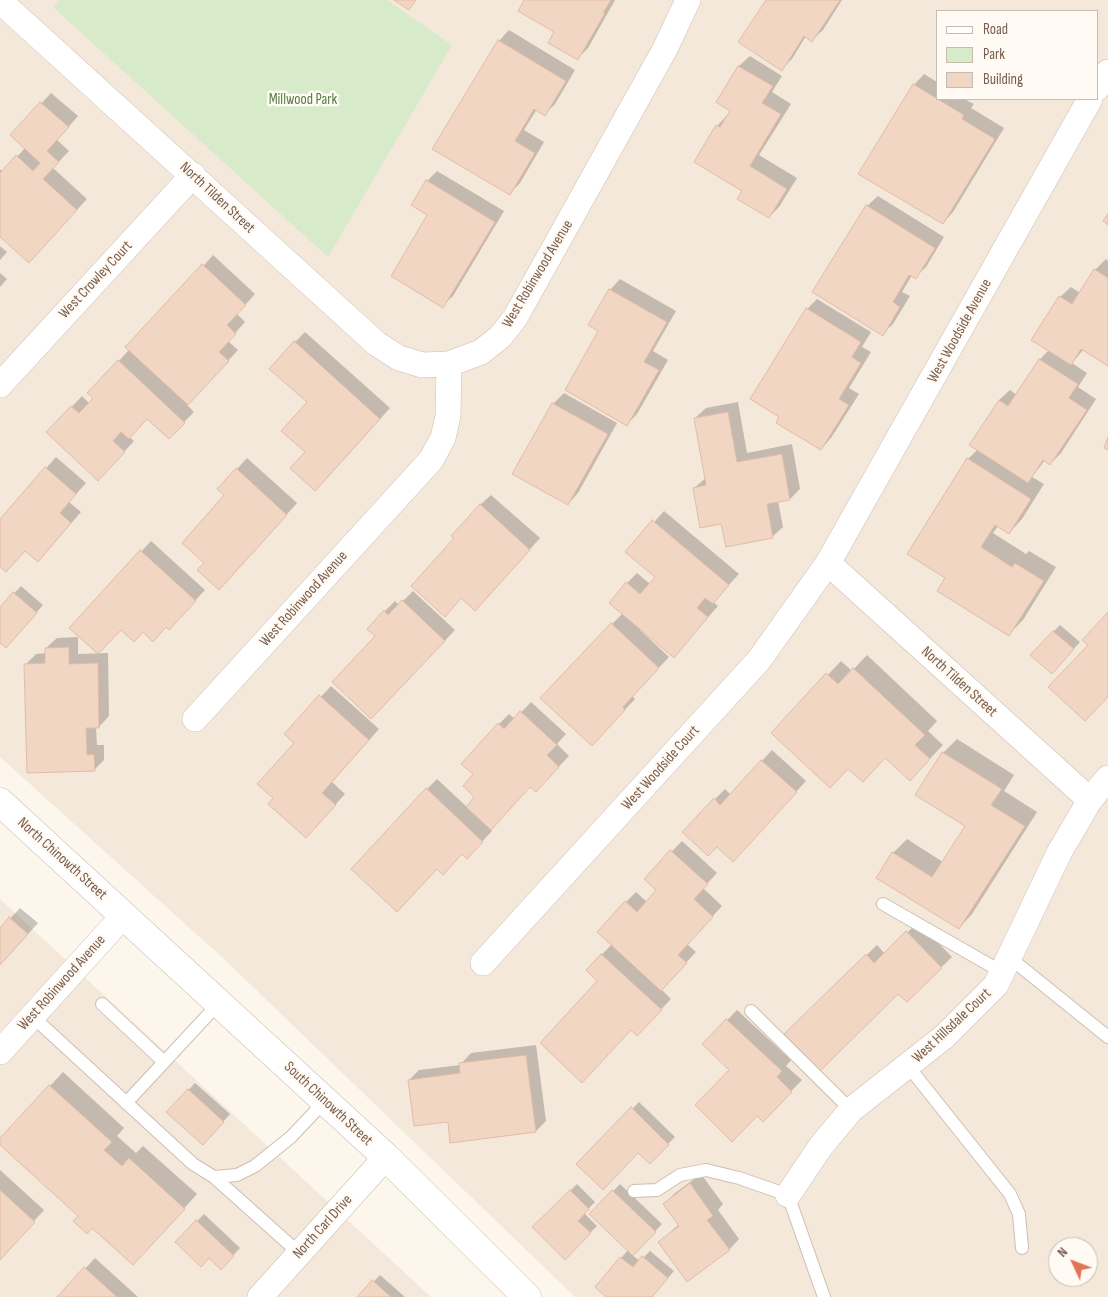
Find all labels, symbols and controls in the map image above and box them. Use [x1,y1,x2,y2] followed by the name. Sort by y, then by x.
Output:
[936,10,1098,100] legend
[983,20,1008,39] text: Road
[983,45,1005,64] text: Park
[983,70,1023,89] text: Building
[269,91,337,109] park label: Millwood Park
[176,159,258,237] street label: North Tilden Street
[499,217,577,331] street label: West Robinwood Avenue
[56,238,136,322] street label: West Crowley Court
[924,276,996,386] street label: West Woodside Avenue
[256,547,352,651] street label: West Robinwood Avenue
[917,643,1001,721] street label: North Tilden Street
[618,722,704,814] street label: West Woodside Court
[14,814,110,904] street label: North Chinowth Street
[14,931,110,1035] street label: West Robinwood Avenue
[909,985,995,1067] street label: West Hillsdale Court
[280,1058,376,1150] street label: South Chinowth Street
[289,1191,357,1263] street label: North Carl Drive
[1048,1237,1098,1287] north arrow
[1054,1244,1071,1261] text: N

